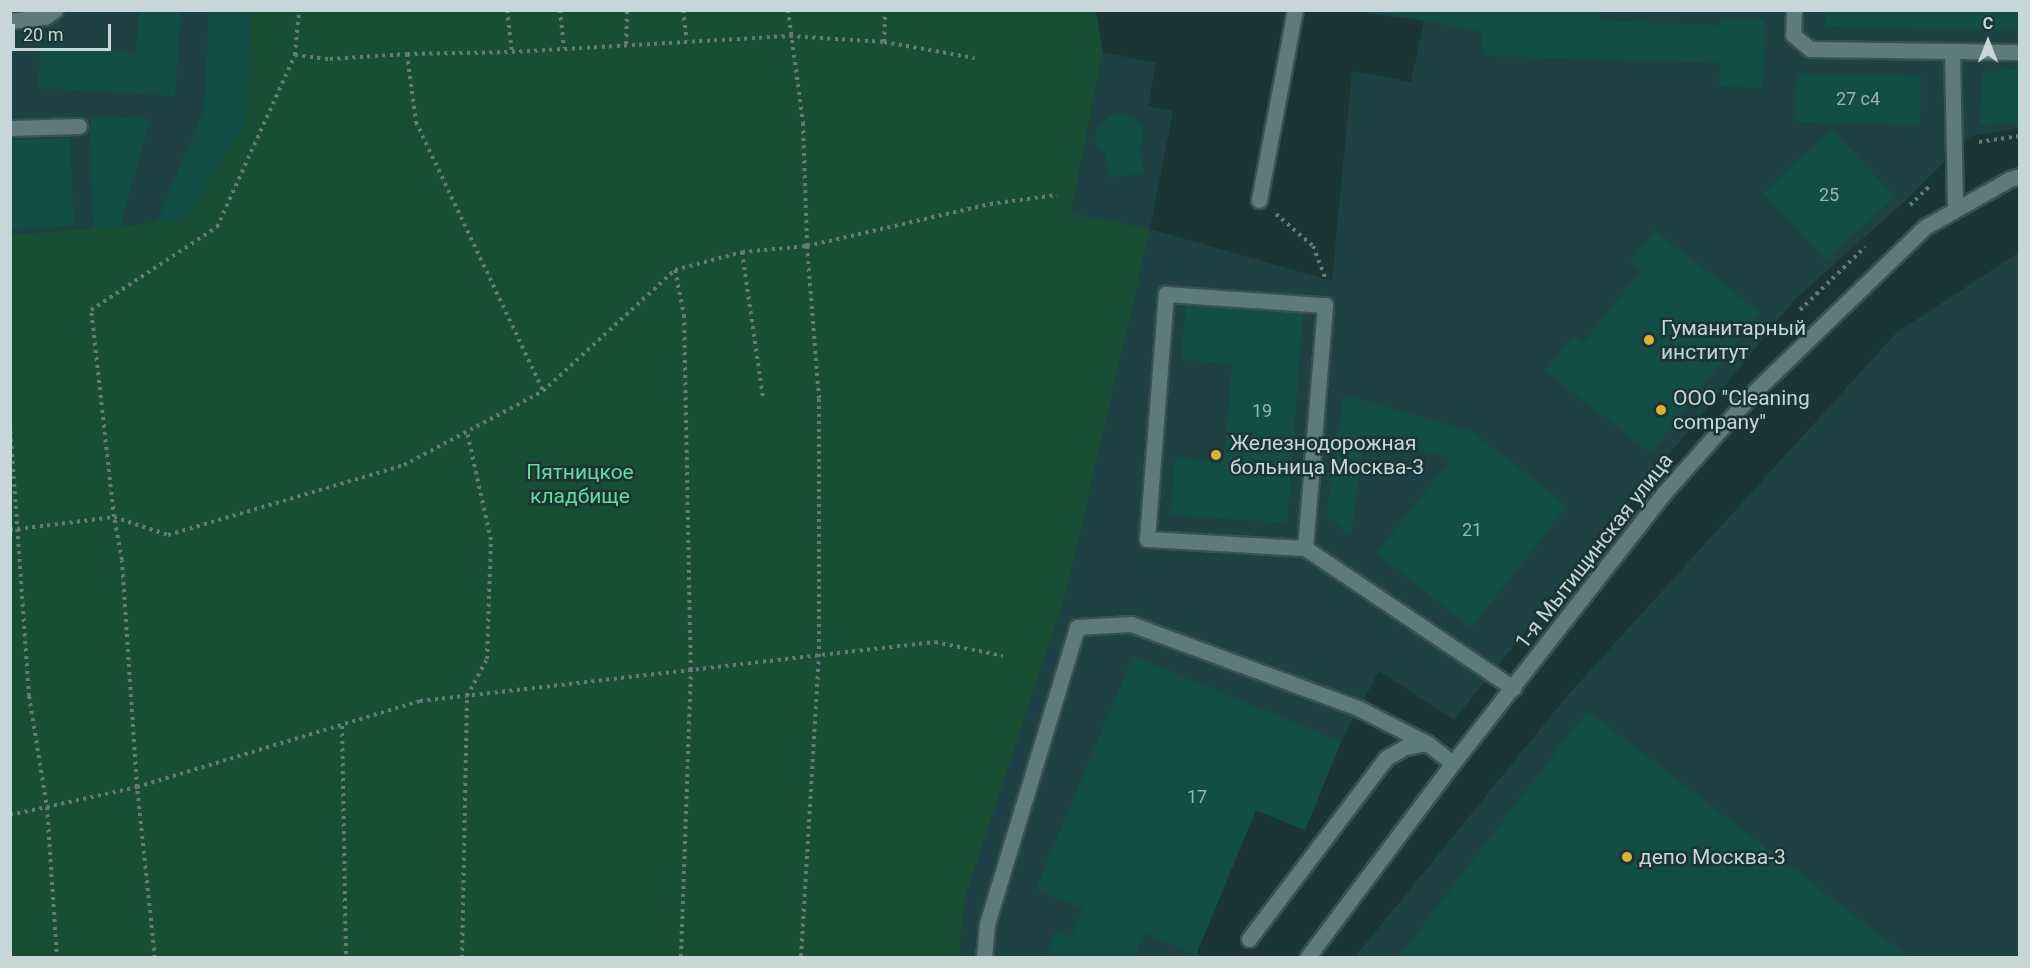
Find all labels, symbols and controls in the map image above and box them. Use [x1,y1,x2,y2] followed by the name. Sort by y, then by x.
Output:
[15,12,114,50] scale bar
[1958,12,2018,72] north arrow
[1983,14,1993,33] text: С
[23,24,63,45] text: 20 m
[1836,88,1880,110] house number: 27 с4
[1819,184,1839,206] house number: 25
[1661,315,1806,365] place label: Гуманитарный институт
[1642,333,1656,347] marker: Гуманитарный институт
[1673,385,1810,435] place label: ООО "Cleaning company"
[1252,400,1272,422] house number: 19
[1654,403,1668,417] marker: ООО "Cleaning company"
[1230,430,1424,480] place label: Железнодорожная больница Москва-3
[1207,446,1225,464] marker: Железнодорожная больница Москва-3
[1510,448,1678,654] street label: 1-я Мытищинская улица
[526,459,634,509] park label: Пятницкое кладбище
[1462,519,1482,541] house number: 21
[1187,786,1207,808] house number: 17
[1639,844,1786,870] place label: депо Москва-3
[1620,850,1634,864] marker: депо Москва-3

